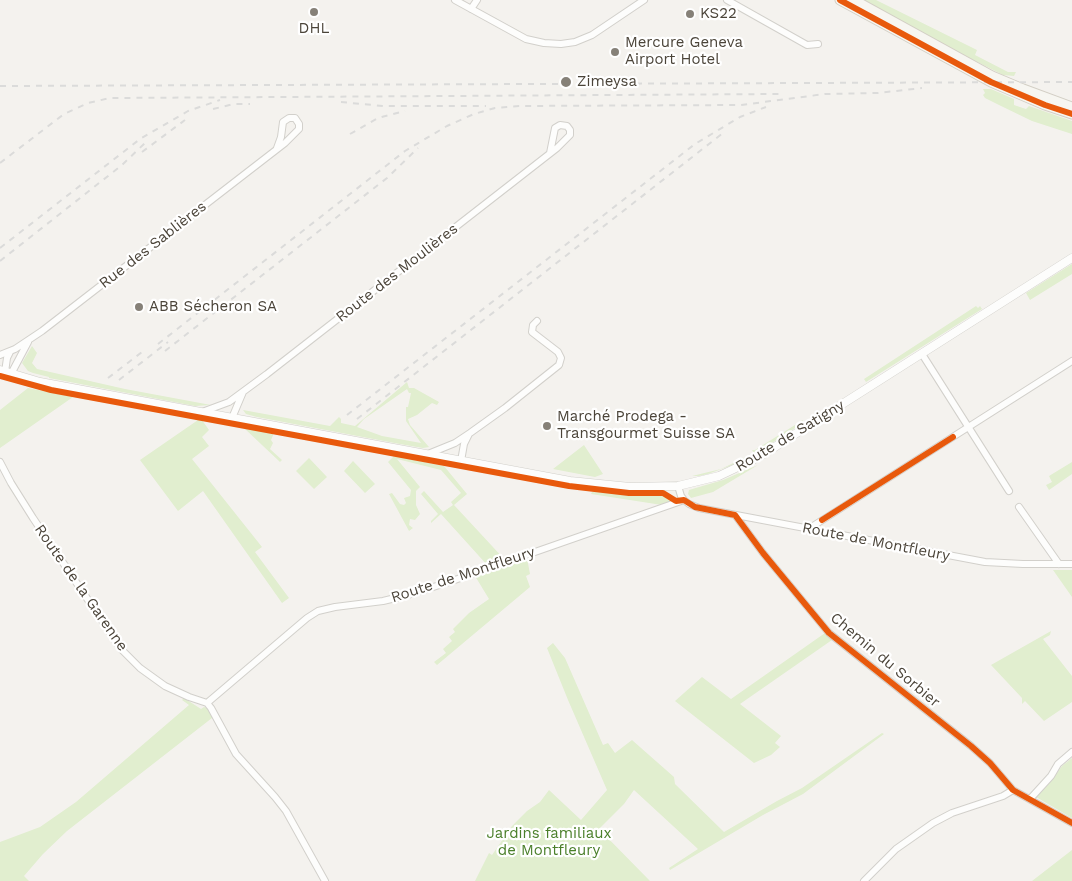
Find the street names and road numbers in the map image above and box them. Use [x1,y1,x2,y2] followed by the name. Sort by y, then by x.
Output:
[96,198,210,292] street label: Rue des Sablières
[332,220,462,326] street label: Route des Moulières
[732,396,848,476] street label: Route de Satigny
[801,519,951,565] street label: Route de Montfleury
[30,521,132,655] street label: Route de la Garenne
[389,543,537,607] street label: Route de Montfleury
[827,609,943,711] street label: Chemin du Sorbier

